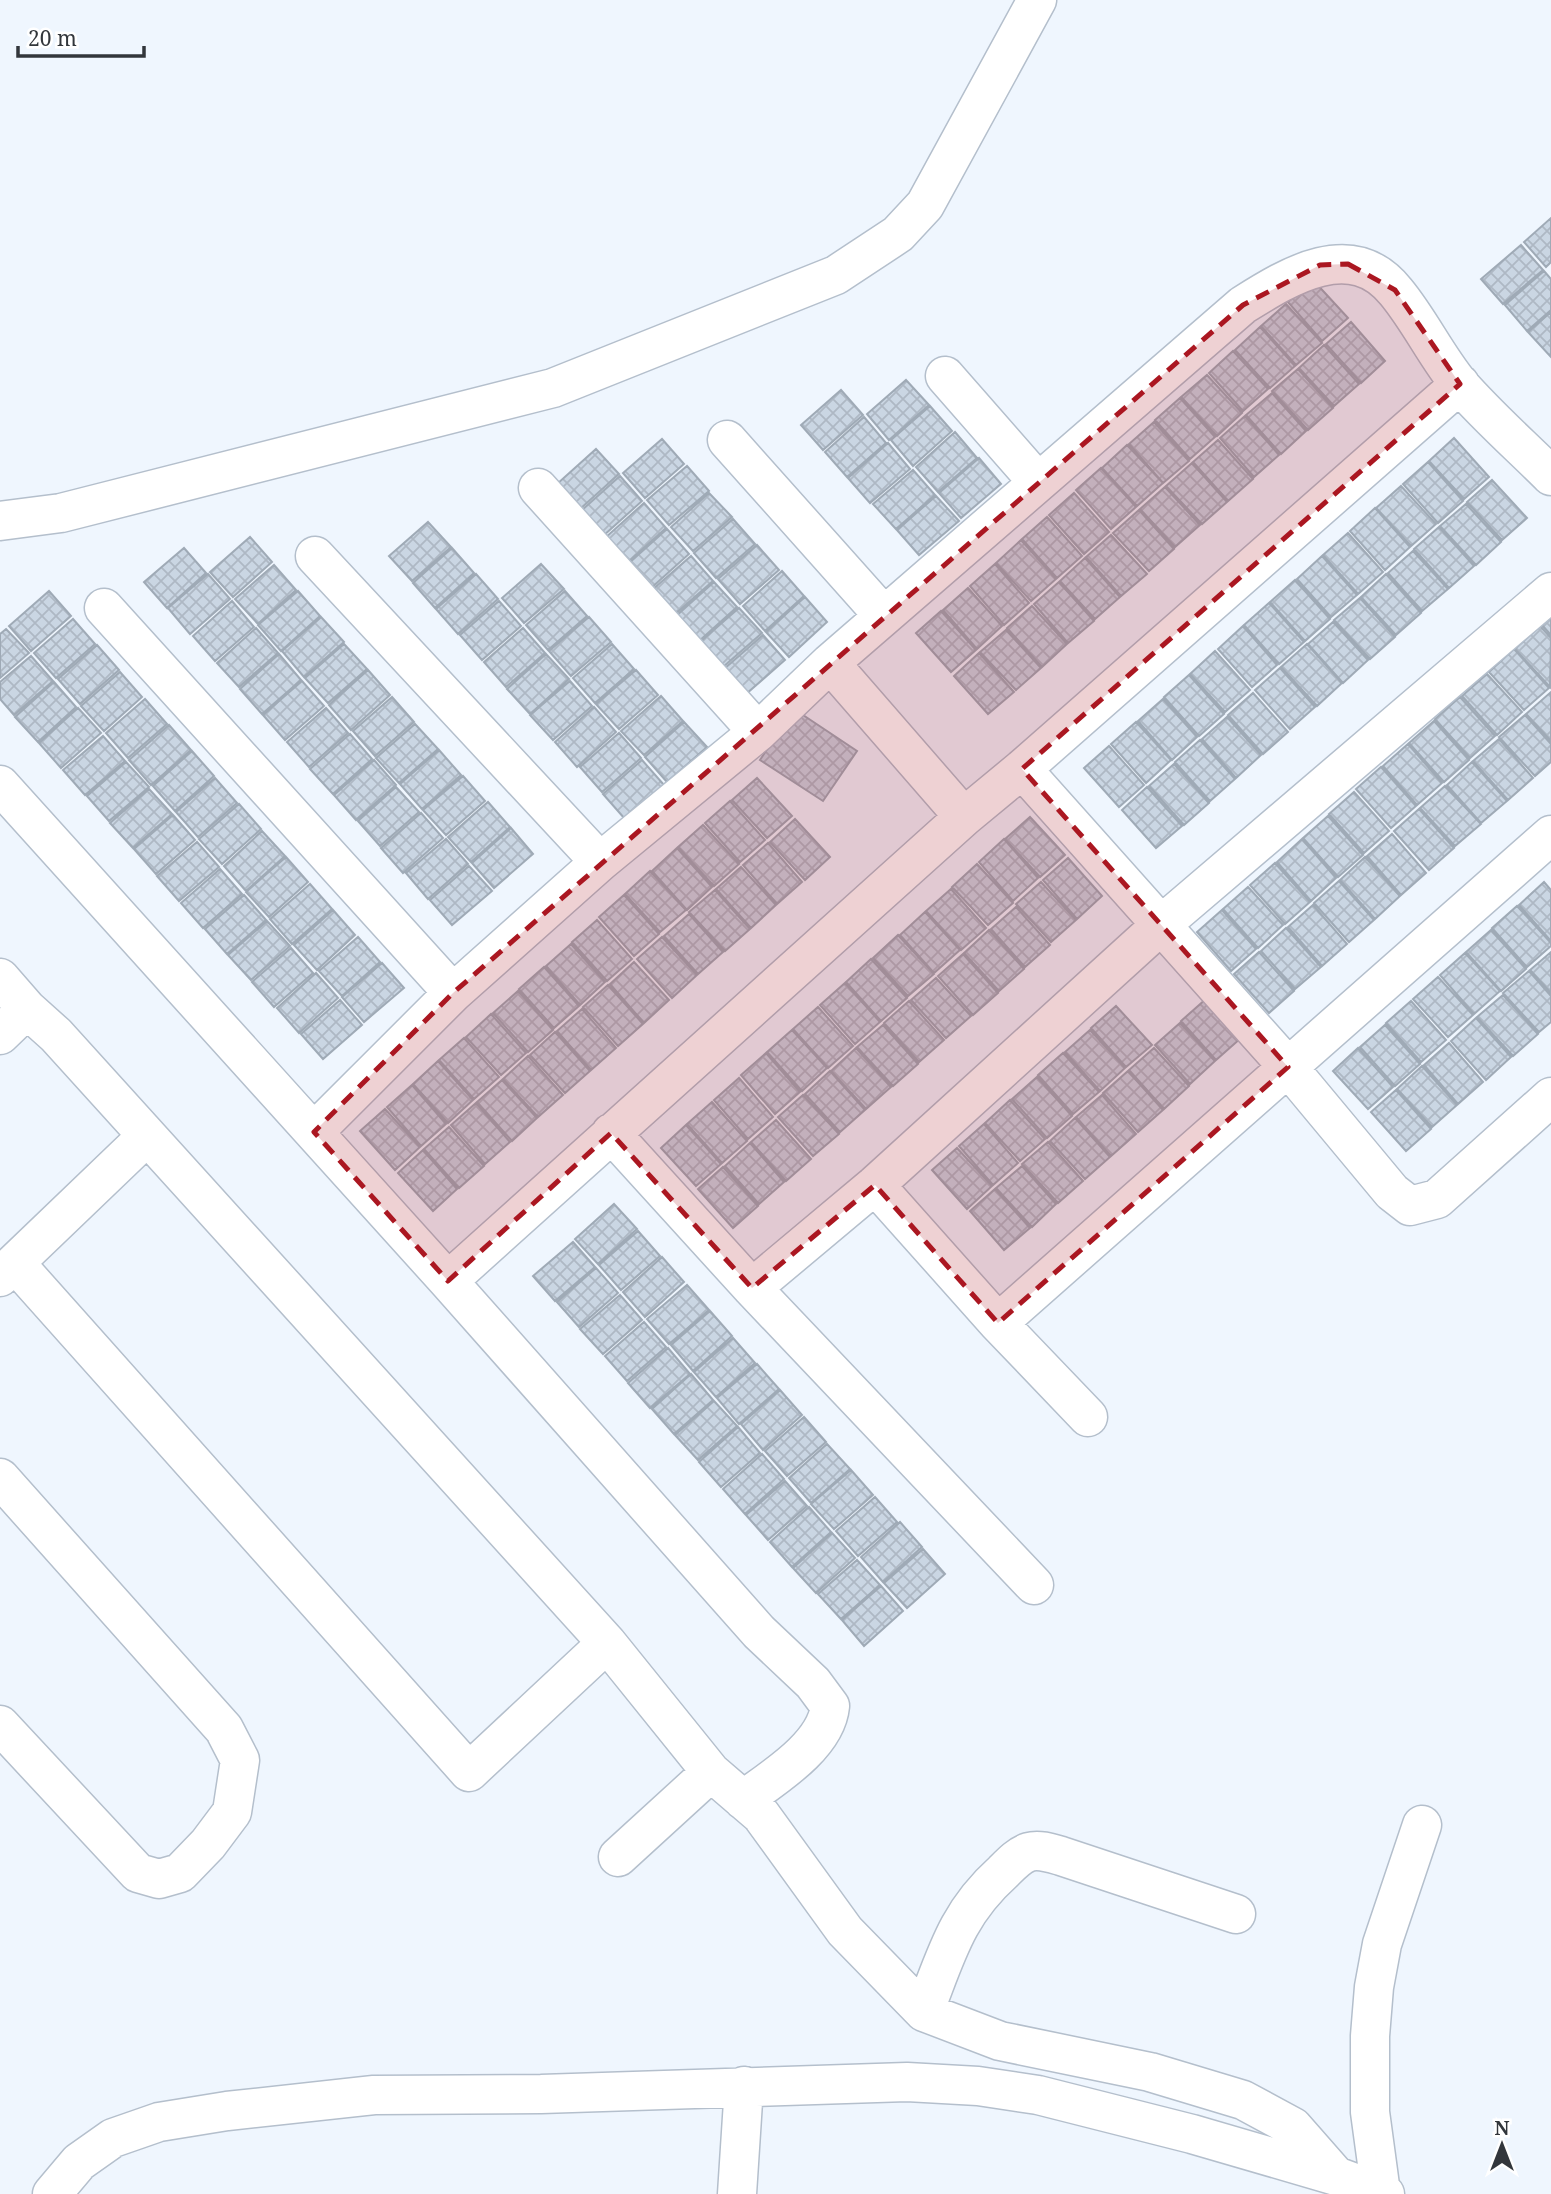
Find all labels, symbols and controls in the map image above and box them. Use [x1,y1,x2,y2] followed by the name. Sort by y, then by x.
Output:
[18,14,144,58] scale bar
[28,24,77,52] text: 20 m
[1467,2110,1537,2180] north arrow
[1495,2115,1510,2141] text: N

